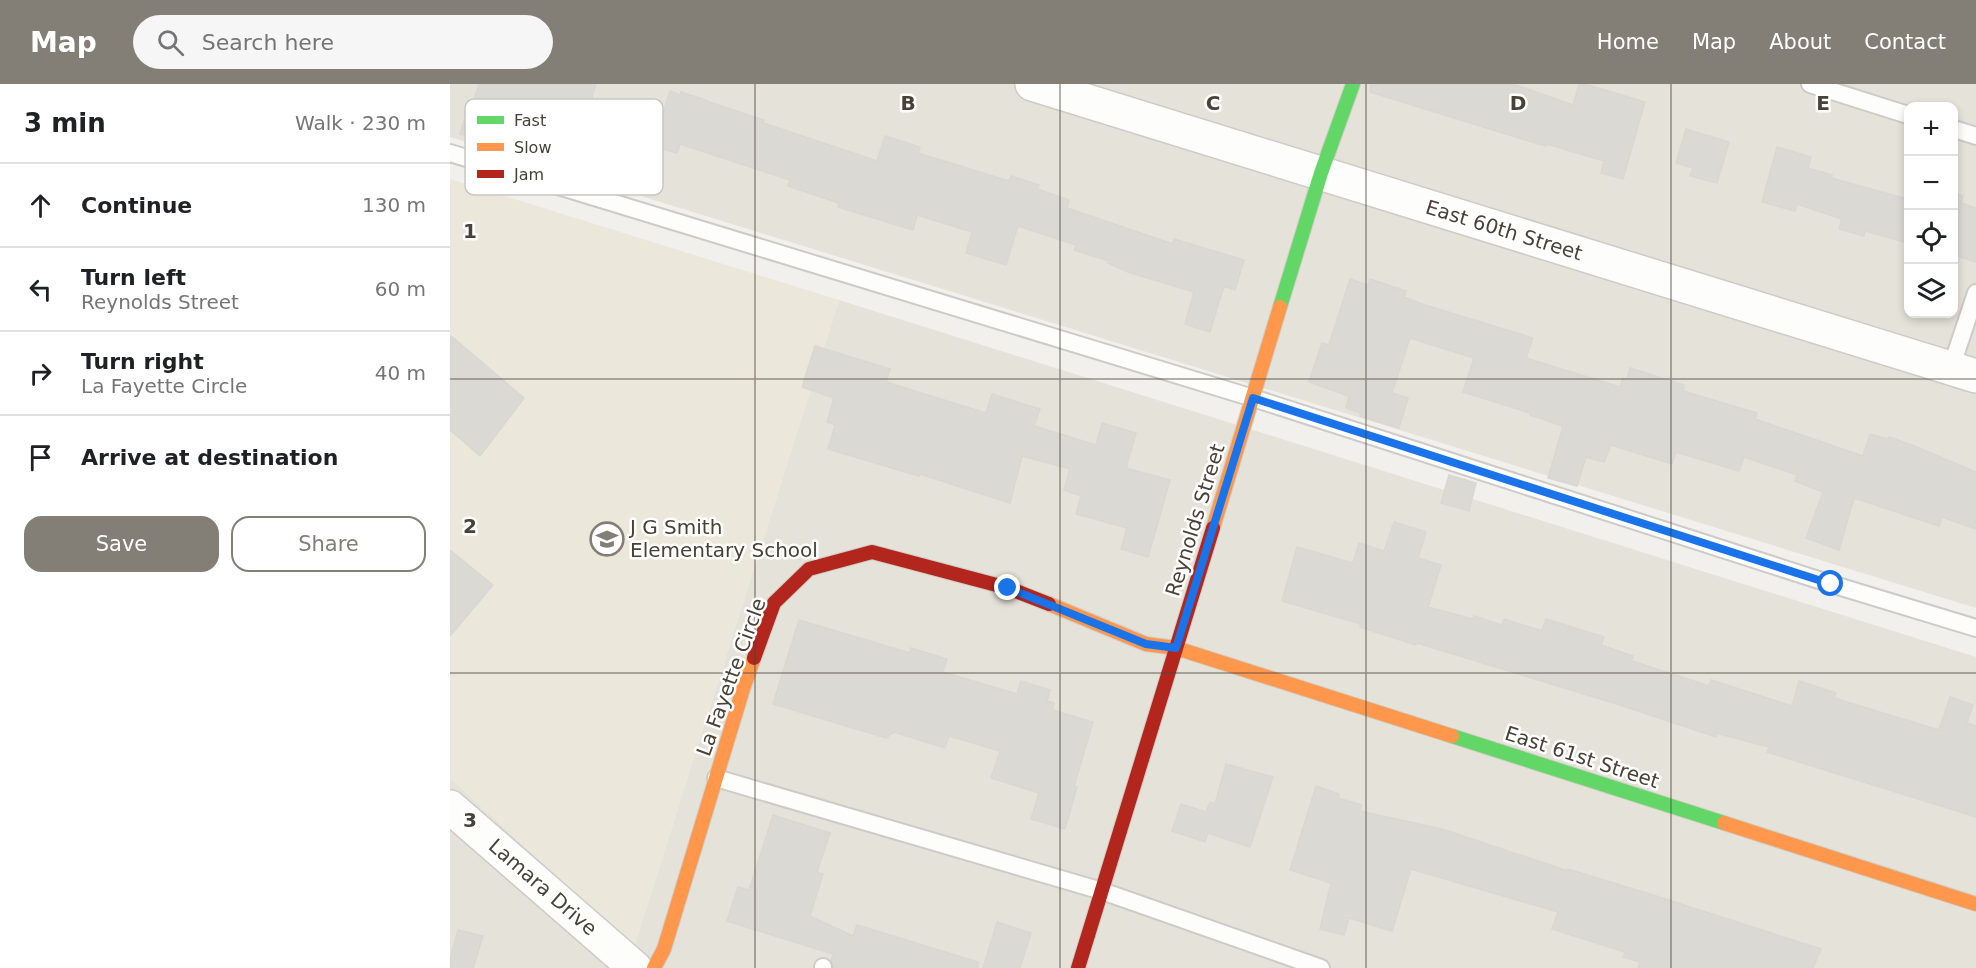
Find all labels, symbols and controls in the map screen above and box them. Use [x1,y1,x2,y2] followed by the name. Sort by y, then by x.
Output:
[133,15,553,69] search box
[30,26,97,59] text: Map
[154,26,187,59] icon: search
[202,30,334,55] text: Search here
[1597,30,1659,54] text: Home
[1692,30,1736,54] text: Map
[1769,30,1831,54] text: About
[1864,30,1946,54] text: Contact
[900,91,916,115] text: B
[1206,91,1220,115] text: C
[1510,91,1526,115] text: D
[1816,91,1830,115] text: E
[465,99,663,195] legend
[1904,102,1958,318] map controls
[1904,102,1958,156] button: +
[24,108,106,138] text: 3 min
[295,111,426,135] text: Walk · 230 m
[514,111,546,130] text: Fast
[514,138,551,157] text: Slow
[1904,156,1958,210] button: −
[513,165,544,184] text: Jam
[24,189,57,222] icon: ahead
[81,193,192,218] text: Continue
[362,193,426,217] text: 130 m
[1423,195,1585,265] street label: East 60th Street
[1904,210,1958,264] button: locate
[463,219,477,243] text: 1
[1904,264,1958,318] button: layers
[81,265,186,290] text: Turn left
[24,273,57,306] icon: left
[375,277,426,301] text: 60 m
[81,290,239,314] text: Reynolds Street
[81,349,204,374] text: Turn right
[24,357,57,390] icon: right
[375,361,426,385] text: 40 m
[81,374,247,398] text: La Fayette Circle
[24,441,57,474] icon: arrive
[1160,441,1230,599] street label: Reynolds Street
[81,445,338,470] text: Arrive at destination
[463,514,477,538] text: 2
[628,515,818,562] place label: J G Smith Elementary School
[24,516,219,572] button: Save
[231,516,426,572] button: Share
[589,521,625,557] school or university icon: J G Smith Elementary School
[1817,570,1843,596] route start
[994,574,1020,600] route end
[691,595,771,759] street label: La Fayette Circle
[1502,721,1662,793] street label: East 61st Street
[463,808,477,832] text: 3
[484,834,602,940] street label: Lamara Drive

